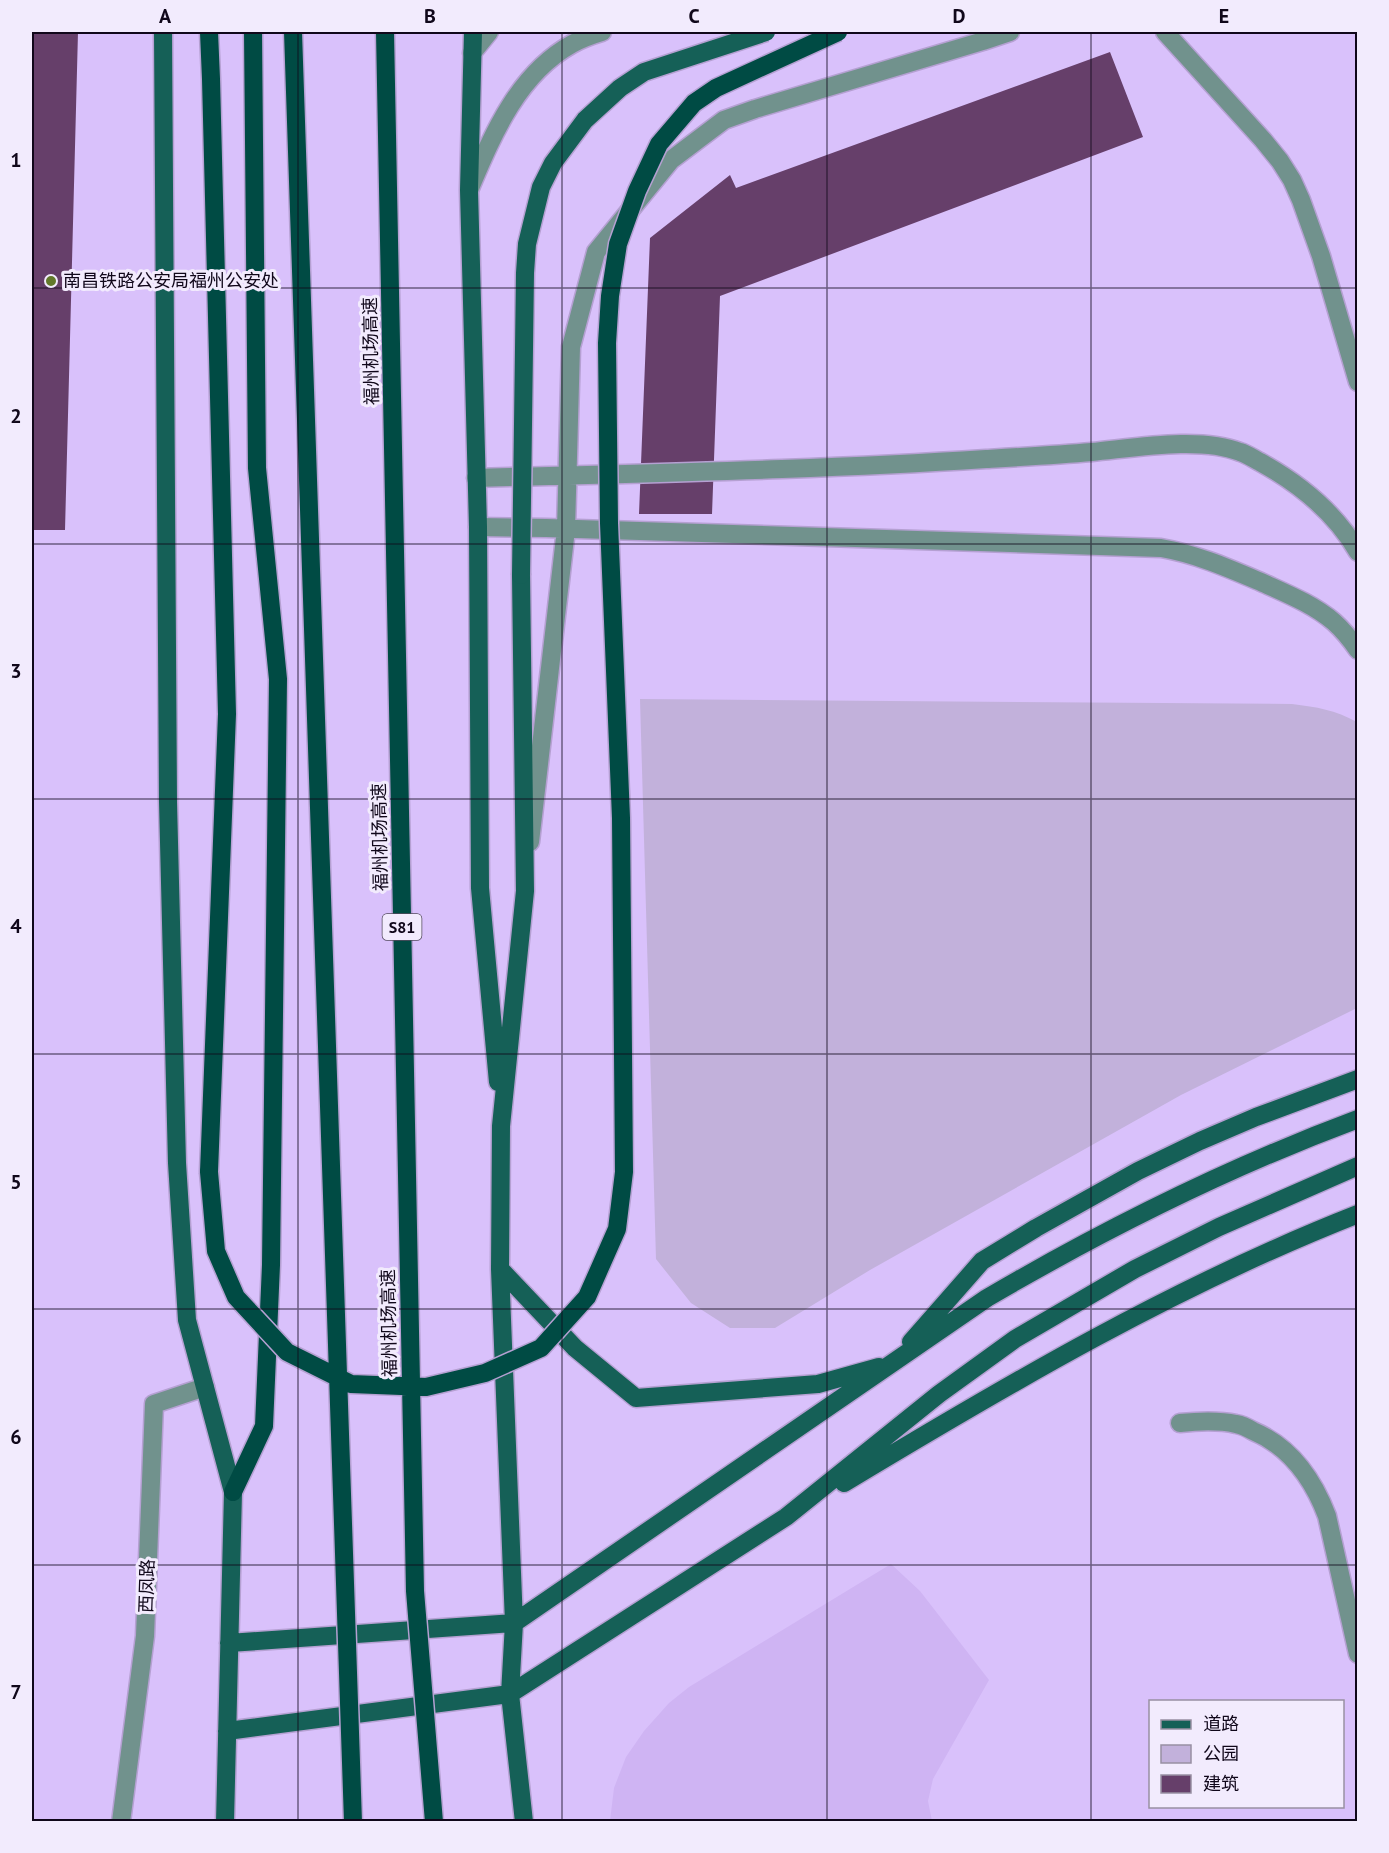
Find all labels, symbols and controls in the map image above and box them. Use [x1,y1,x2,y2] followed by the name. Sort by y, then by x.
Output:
[159,3,172,29] text: A
[424,3,436,29] text: B
[688,3,700,29] text: C
[953,3,966,29] text: D
[1219,3,1229,29] text: E
[10,147,22,173] text: 1
[63,269,279,292] place label: 南昌铁路公安局福州公安处
[44,274,58,288] marker: 南昌铁路公安局福州公安处
[358,297,383,405] street label: 福州机场高速
[10,403,22,429] text: 2
[10,658,22,684] text: 3
[367,783,392,891] street label: 福州机场高速
[10,913,22,939] text: 4
[382,914,422,940] road number: S81
[10,1169,22,1195] text: 5
[376,1269,401,1377] street label: 福州机场高速
[10,1424,22,1450] text: 6
[134,1559,159,1613] street label: 西凤路
[10,1679,22,1705] text: 7
[1149,1700,1344,1808] legend
[1203,1712,1239,1735] text: 道路
[1203,1742,1239,1765] text: 公园
[1203,1772,1239,1795] text: 建筑

